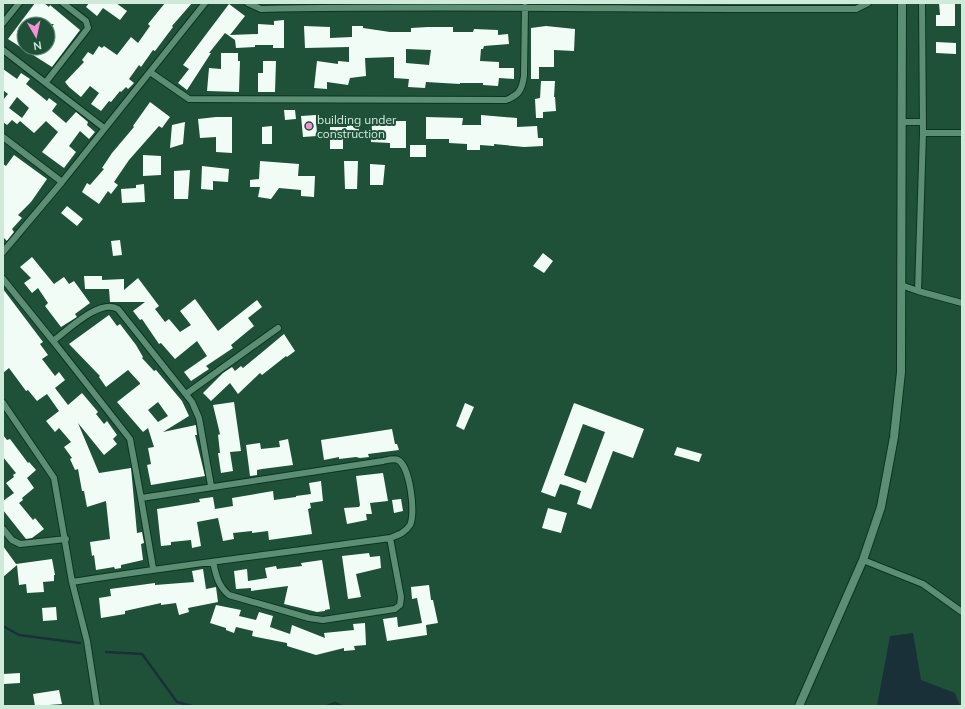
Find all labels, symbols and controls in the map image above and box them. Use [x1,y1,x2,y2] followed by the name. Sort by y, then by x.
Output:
[16,16,56,56] north arrow
[32,38,43,53] text: N
[317,112,397,141] place label: building under construction
[304,121,314,131] marker: building under construction

